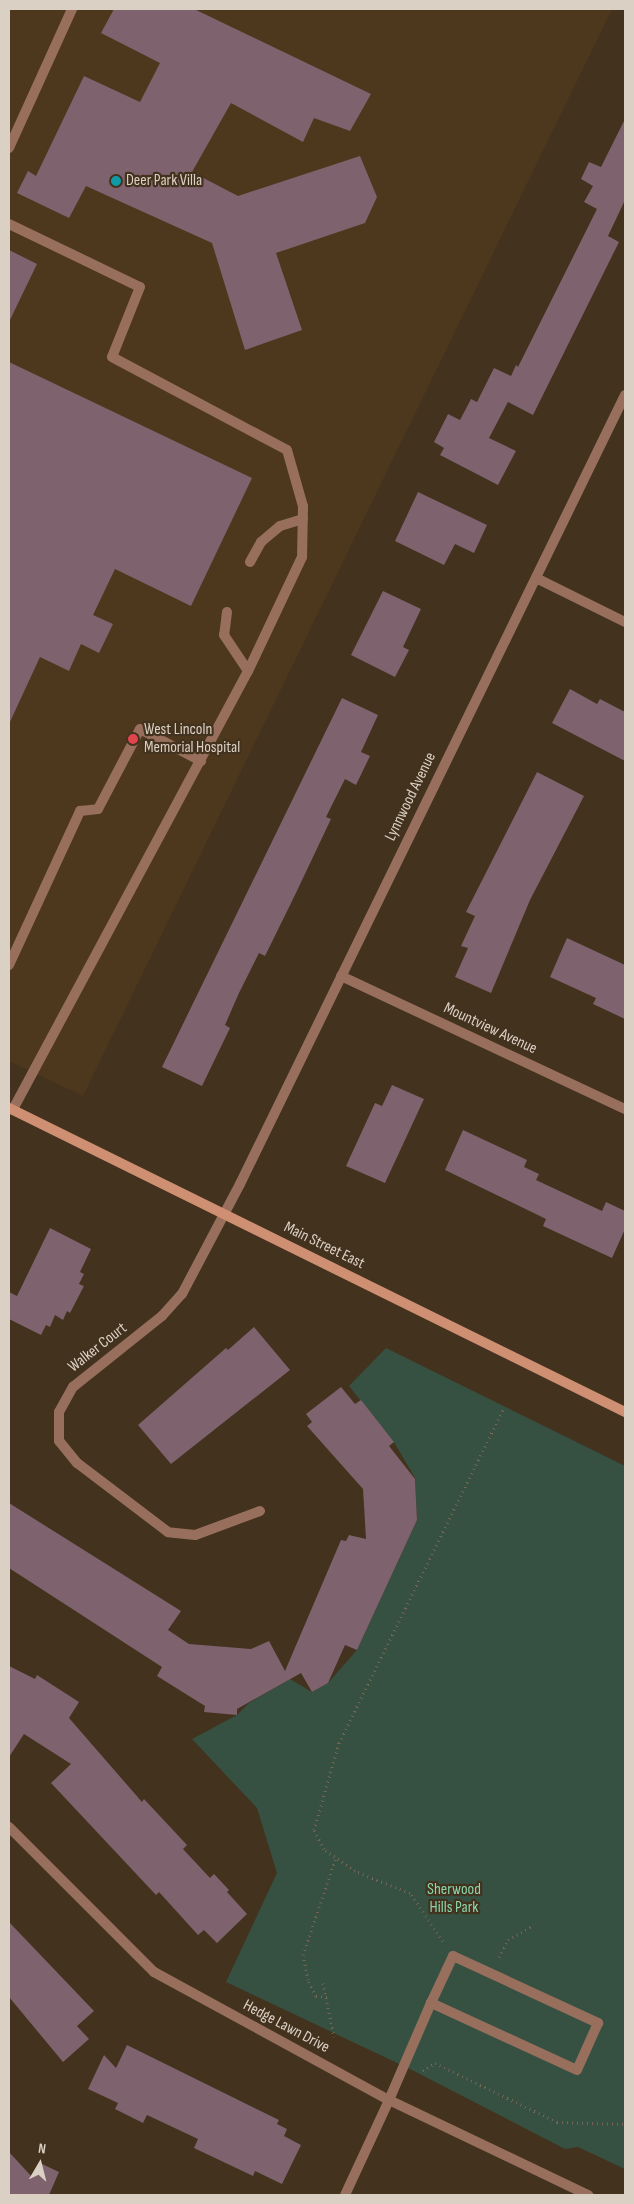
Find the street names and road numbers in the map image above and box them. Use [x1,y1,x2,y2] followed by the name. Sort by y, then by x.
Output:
[381,750,441,844] street label: Lynnwood Avenue
[440,999,540,1059] street label: Mountview Avenue
[280,1218,368,1274] street label: Main Street East
[65,1319,131,1377] street label: Walker Court
[240,1996,332,2058] street label: Hedge Lawn Drive

